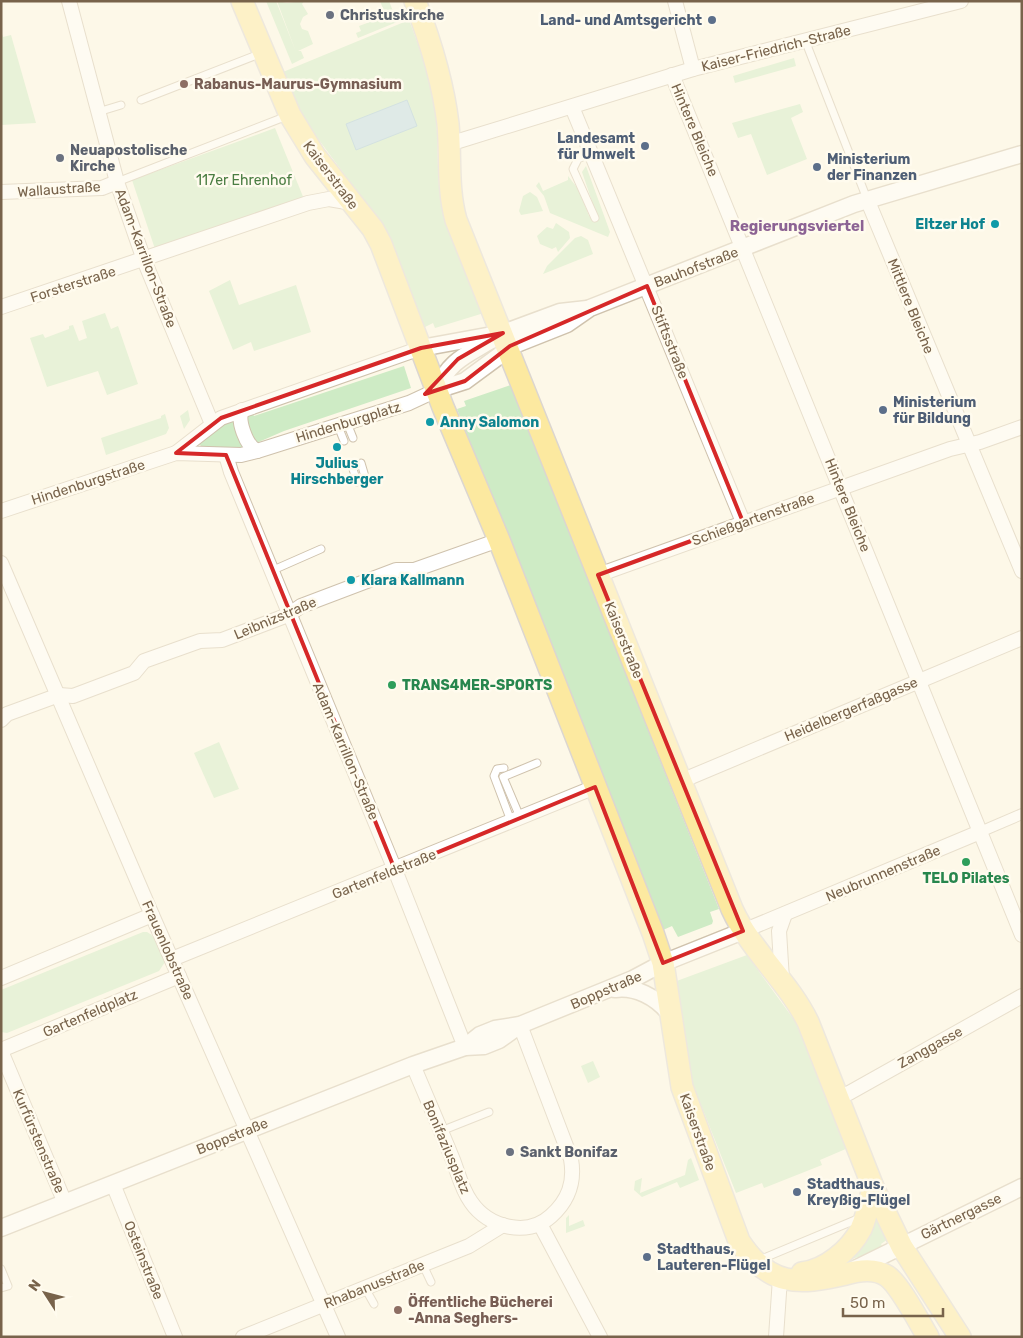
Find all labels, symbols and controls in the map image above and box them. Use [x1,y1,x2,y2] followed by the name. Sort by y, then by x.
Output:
[340,7,444,24] place label: Christuskirche
[324,9,336,21] marker: Christuskirche
[540,12,702,29] place label: Land- und Amtsgericht
[706,14,718,26] marker: Land- und Amtsgericht
[700,22,853,75] street label: Kaiser-Friedrich-Straße
[194,76,402,93] place label: Rabanus-Maurus-Gymnasium
[178,78,190,90] marker: Rabanus-Maurus-Gymnasium
[667,81,722,180] street label: Hintere Bleiche
[557,130,635,163] place label: Landesamt für Umwelt
[299,138,362,213] street label: Kaiserstraße
[639,140,651,152] marker: Landesamt für Umwelt
[70,142,187,175] place label: Neuapostolische Kirche
[827,151,917,184] place label: Ministerium der Finanzen
[54,152,66,164] marker: Neuapostolische Kirche
[811,161,823,173] marker: Ministerium der Finanzen
[196,172,293,189] park label: 117er Ehrenhof
[17,178,101,201] street label: Wallaustraße
[111,186,180,330] street label: Adam-Karrillon-Straße
[915,216,986,233] place label: Eltzer Hof
[730,217,864,235] district label: Regierungsviertel
[989,218,1001,230] marker: Eltzer Hof
[652,244,741,291] street label: Bauhofstraße
[884,256,937,356] street label: Mittlere Bleiche
[28,263,118,306] street label: Forsterstraße
[647,303,692,381] street label: Stiftsstraße
[893,394,976,427] place label: Ministerium für Bildung
[294,398,403,447] street label: Hindenburgplatz
[877,404,889,416] marker: Ministerium für Bildung
[440,414,539,431] place label: Anny Salomon
[424,416,436,428] marker: Anny Salomon
[331,441,343,453] marker: Julius Hirschberger
[291,455,384,488] place label: Julius Hirschberger
[29,456,147,509] street label: Hindenburgstraße
[821,456,874,555] street label: Hintere Bleiche
[690,489,817,550] street label: Schießgartenstraße
[361,572,465,589] place label: Klara Kallmann
[345,574,357,586] marker: Klara Kallmann
[231,593,319,643] street label: Leibnizstraße
[600,599,647,681] street label: Kaiserstraße
[782,674,921,745] street label: Heidelbergerfaßgasse
[402,677,552,694] place label: TRANS4MER-SPORTS
[386,679,398,691] marker: TRANS4MER-SPORTS
[309,680,382,823] street label: Adam-Karrillon-Straße
[823,842,943,905] street label: Neubrunnenstraße
[330,846,439,903] street label: Gartenfeldstraße
[960,856,972,868] marker: TELO Pilates
[922,870,1010,887] place label: TELO Pilates
[138,898,197,1003] street label: Frauenlobstraße
[568,968,645,1013] street label: Boppstraße
[40,986,140,1041] street label: Gartenfeldplatz
[895,1023,966,1072] street label: Zanggasse
[9,1087,68,1196] street label: Kurfürstenstraße
[676,1091,719,1173] street label: Kaiserstraße
[419,1098,474,1197] street label: Bonifaziusplatz
[194,1114,271,1159] street label: Boppstraße
[520,1144,618,1161] place label: Sankt Bonifaz
[504,1146,516,1158] marker: Sankt Bonifaz
[807,1176,910,1209] place label: Stadthaus, Kreyßig-Flügel
[791,1186,803,1198] marker: Stadthaus, Kreyßig-Flügel
[918,1190,1005,1243] street label: Gärtnergasse
[120,1218,167,1302] street label: Osteinstraße
[657,1241,771,1274] place label: Stadthaus, Lauteren-Flügel
[641,1251,653,1263] marker: Stadthaus, Lauteren-Flügel
[321,1256,427,1312] street label: Rhabanusstraße
[20,1268,70,1318] north arrow
[25,1277,45,1295] text: N
[843,1286,943,1318] scale bar
[408,1293,553,1327] place label: Öffentliche Bücherei -Anna Seghers-
[850,1294,885,1312] text: 50 m
[392,1304,404,1316] marker: Öffentliche Bücherei -Anna Seghers-

